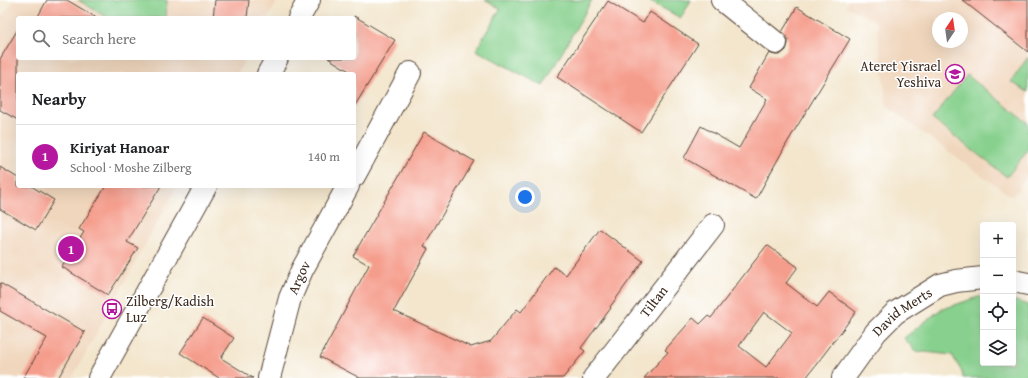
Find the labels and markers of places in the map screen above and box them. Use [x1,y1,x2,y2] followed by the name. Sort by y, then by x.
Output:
[860,56,941,92] place label: Ateret Yisrael Yeshiva
[944,63,966,85] school or university icon: Ateret Yisrael Yeshiva
[58,234,84,264] pin: 1
[126,291,214,327] place label: Zilberg/Kadish Luz
[101,298,123,320] bus stop icon: Zilberg/Kadish Luz

